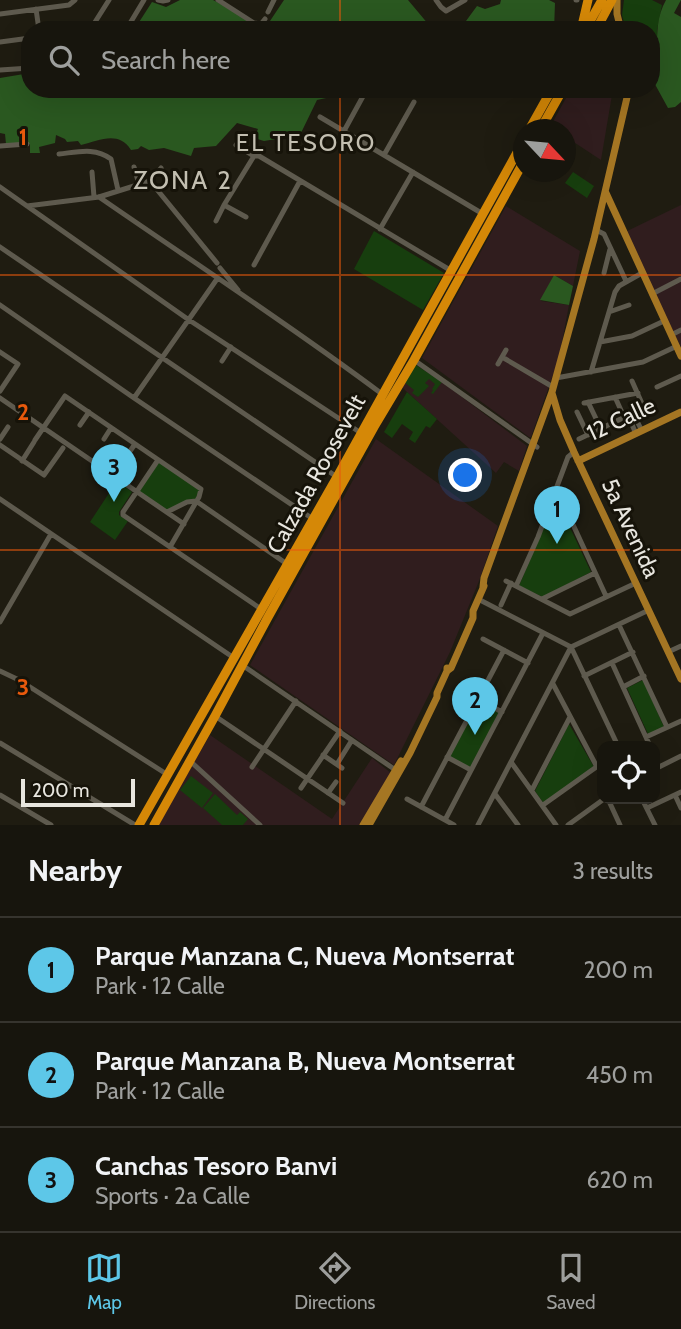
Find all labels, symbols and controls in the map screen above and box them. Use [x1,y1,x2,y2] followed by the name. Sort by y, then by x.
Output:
[21,21,660,98] search box
[45,41,83,79] icon: search
[101,44,230,76] text: Search here
[513,119,576,182] north arrow
[19,123,27,151] text: 1
[236,128,376,157] district label: EL TESORO
[133,164,233,196] district label: ZONA 2
[261,389,371,558] street label: Calzada Roosevelt
[582,391,660,447] street label: 12 Calle
[17,398,29,426] text: 2
[91,444,137,502] pin: 3
[448,458,482,492] your location
[596,474,666,582] street label: 5a Avenida
[534,486,580,544] pin: 1
[17,673,29,701] text: 3
[452,677,498,735] pin: 2
[597,741,660,804] map controls
[597,741,660,804] button: locate
[21,776,135,808] scale bar
[32,779,89,802] text: 200 m
[28,852,122,889] text: Nearby
[572,857,653,885] text: 3 results
[95,940,514,972] text: Parque Manzana C, Nueva Montserrat
[47,956,55,984] text: 1
[583,956,653,984] text: 200 m
[95,972,225,1000] text: Park · 12 Calle
[95,1045,515,1077] text: Parque Manzana B, Nueva Montserrat
[45,1061,57,1089] text: 2
[586,1061,653,1089] text: 450 m
[95,1077,225,1105] text: Park · 12 Calle
[95,1150,337,1182] text: Canchas Tesoro Banvi
[45,1166,57,1194] text: 3
[586,1166,653,1194] text: 620 m
[95,1182,250,1210] text: Sports · 2a Calle
[85,1249,123,1314] tab: Map
[294,1249,375,1314] tab: Directions
[546,1249,596,1314] tab: Saved

